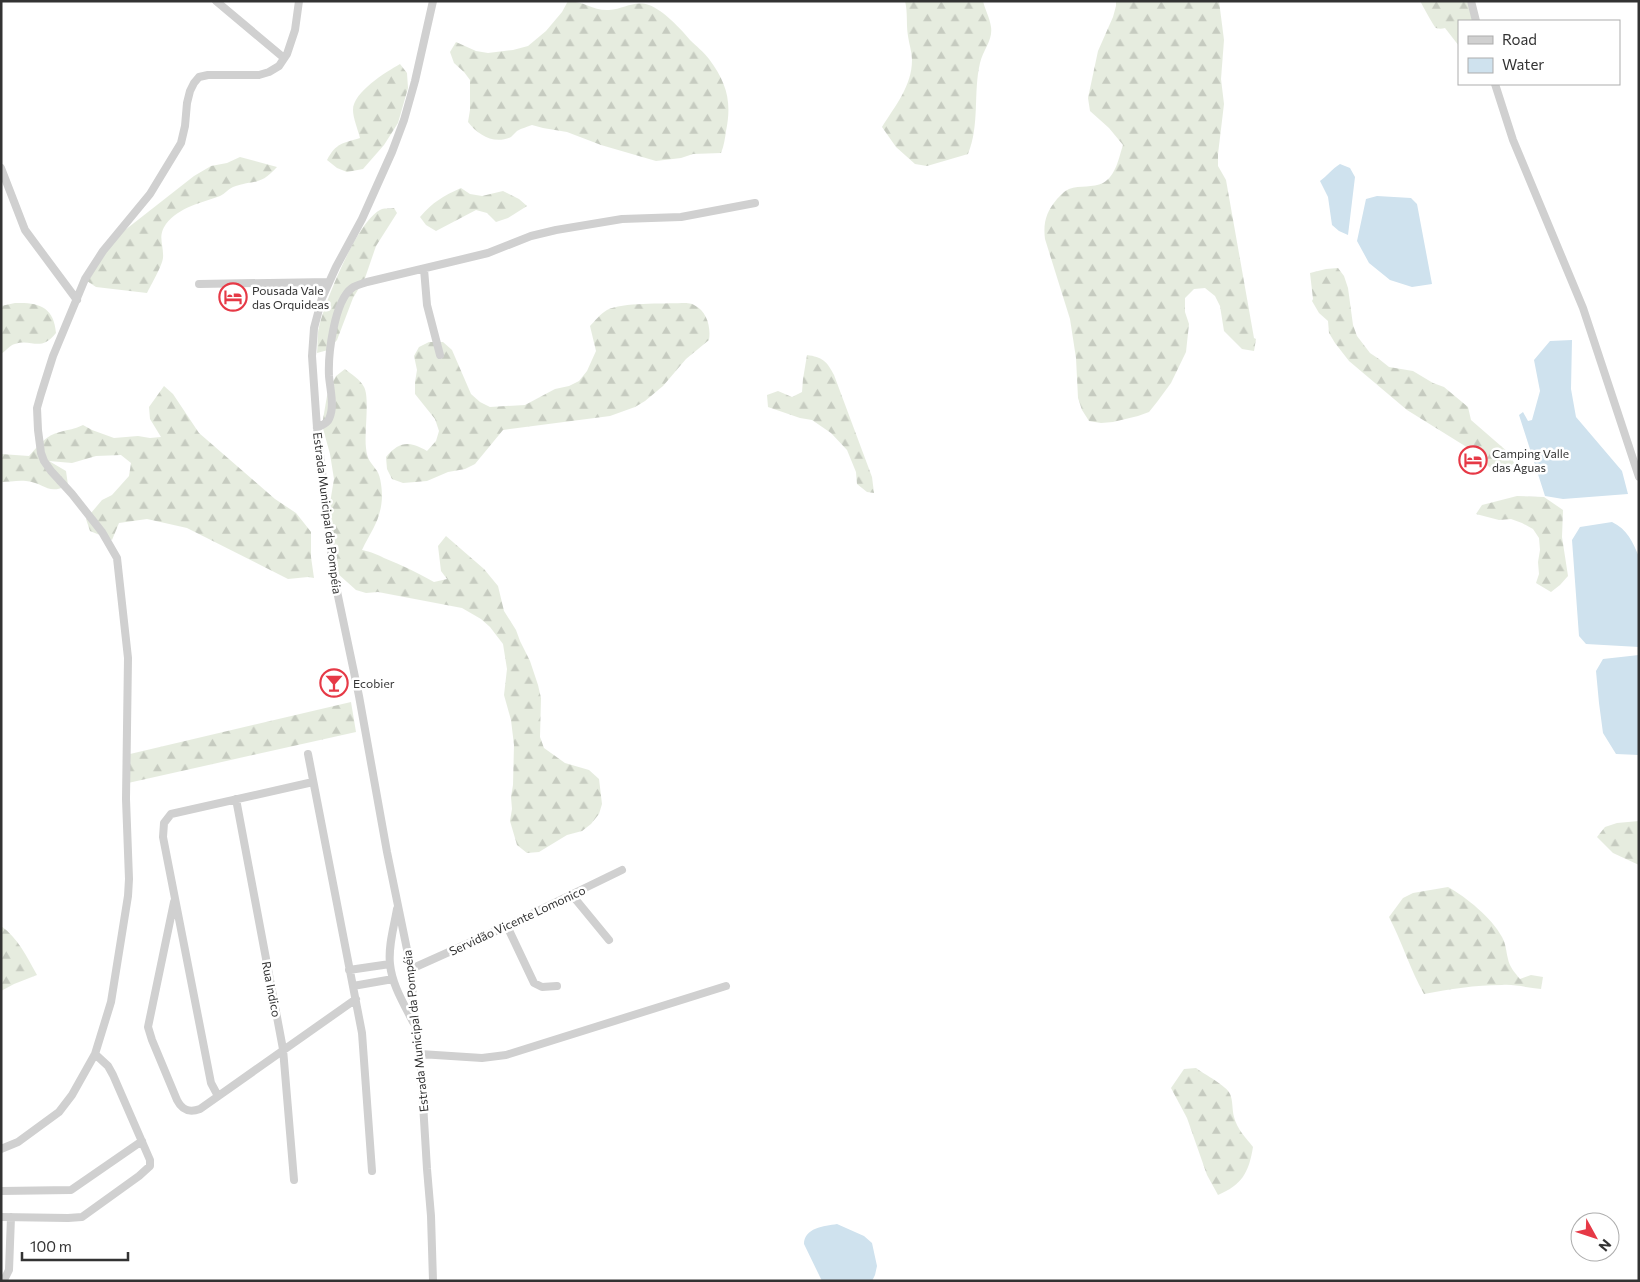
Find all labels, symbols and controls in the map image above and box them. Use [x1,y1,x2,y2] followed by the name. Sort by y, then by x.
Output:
[1458,20,1620,85] legend
[1502,30,1537,48] text: Road
[1502,55,1544,73] text: Water
[218,282,248,312] hotel icon: Pousada Vale das Orquideas
[252,283,329,311] place label: Pousada Vale das Orquideas
[311,431,345,595] street label: Estrada Municipal da Pompéia
[1458,445,1488,475] hotel icon: Camping Valle das Aguas
[1492,446,1569,474] place label: Camping Valle das Aguas
[319,668,349,698] bar icon: Ecobier
[353,676,395,690] place label: Ecobier
[447,882,587,958] street label: Servidão Vicente Lomonico
[400,949,430,1113] street label: Estrada Municipal da Pompéia
[260,960,284,1018] street label: Rua Indico
[1570,1212,1620,1262] north arrow
[22,1230,129,1262] scale bar
[1595,1236,1615,1255] text: N
[30,1237,72,1255] text: 100 m

